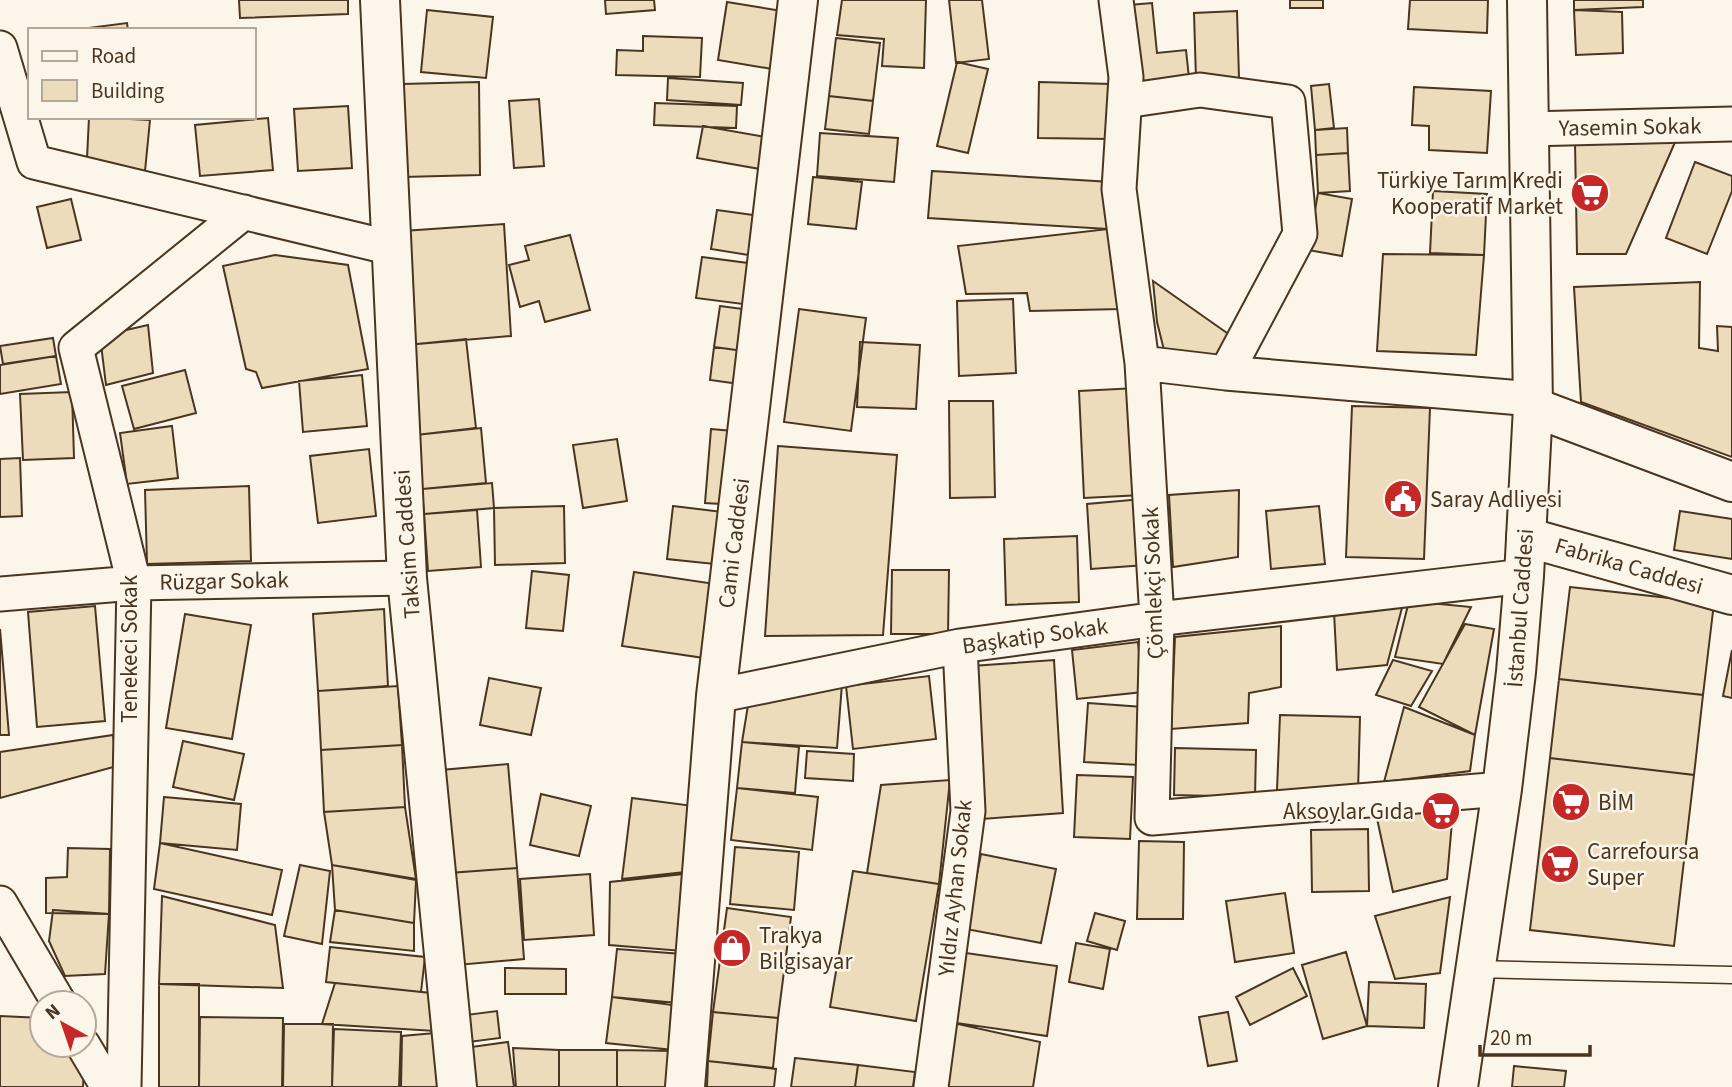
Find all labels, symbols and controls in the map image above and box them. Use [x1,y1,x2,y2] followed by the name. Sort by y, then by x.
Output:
[28,28,256,119] legend
[91,41,136,71] text: Road
[91,76,165,106] text: Building
[1557,109,1702,145] street label: Yasemin Sokak
[1377,164,1563,223] place label: Türkiye Tarım Kredi Kooperatif Market
[1569,172,1611,214] supermarket icon: Türkiye Tarım Kredi Kooperatif Market
[385,468,429,620] street label: Taksim Caddesi
[710,476,758,610] street label: Cami Caddesi
[1382,478,1424,520] public building icon: Saray Adliyesi
[1430,483,1562,516] place label: Saray Adliyesi
[1134,506,1172,660] street label: Çömlekçi Sokak
[1498,527,1542,689] street label: İstanbul Caddesi
[1551,529,1707,603] street label: Fabrika Caddesi
[159,563,290,599] street label: Rüzgar Sokak
[113,574,146,723] street label: Tenekeci Sokak
[960,609,1111,663] street label: Başkatip Sokak
[1550,781,1592,823] supermarket icon: BİM
[1598,786,1634,819] place label: BİM
[1420,790,1462,832] supermarket icon: Aksoylar Gıda
[1283,795,1414,828] place label: Aksoylar Gıda
[929,797,981,979] street label: Yıldız Ayhan Sokak
[1587,835,1699,894] place label: Carrefoursa Super
[1539,843,1581,885] supermarket icon: Carrefoursa Super
[759,919,853,978] place label: Trakya Bilgisayar
[711,927,753,969] shop icon: Trakya Bilgisayar
[28,989,98,1059] north arrow
[40,998,67,1027] text: N
[1480,1014,1590,1058] scale bar
[1490,1023,1532,1053] text: 20 m

